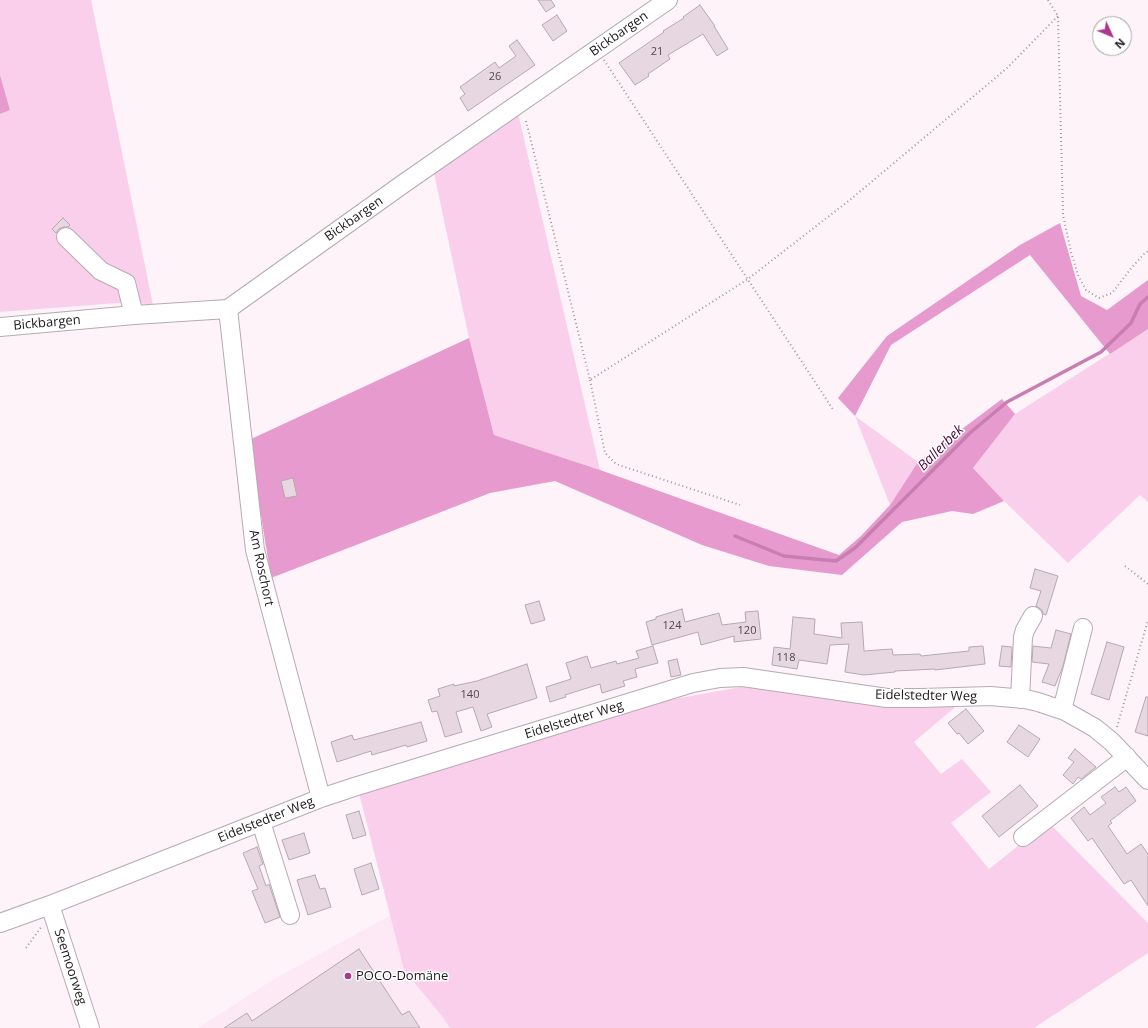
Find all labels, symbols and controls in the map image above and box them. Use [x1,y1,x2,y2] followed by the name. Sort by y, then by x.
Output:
[587,8,651,60] street label: Bickbargen
[1092,16,1132,56] north arrow
[1112,36,1129,52] text: N
[651,45,663,59] house number: 21
[489,70,501,84] house number: 26
[322,193,386,245] street label: Bickbargen
[13,312,81,334] street label: Bickbargen
[915,422,967,474] water label: Ballerbek
[245,528,277,608] street label: Am Roschort
[663,619,681,633] house number: 124
[738,624,756,638] house number: 120
[777,651,795,665] house number: 118
[875,687,977,705] street label: Eidelstedter Weg
[461,688,479,702] house number: 140
[523,698,625,742] street label: Eidelstedter Weg
[216,794,316,846] street label: Eidelstedter Weg
[50,927,90,1007] street label: Seemoorweg
[356,968,448,984] place label: POCO-Domäne
[343,971,353,981] marker: POCO-Domäne

